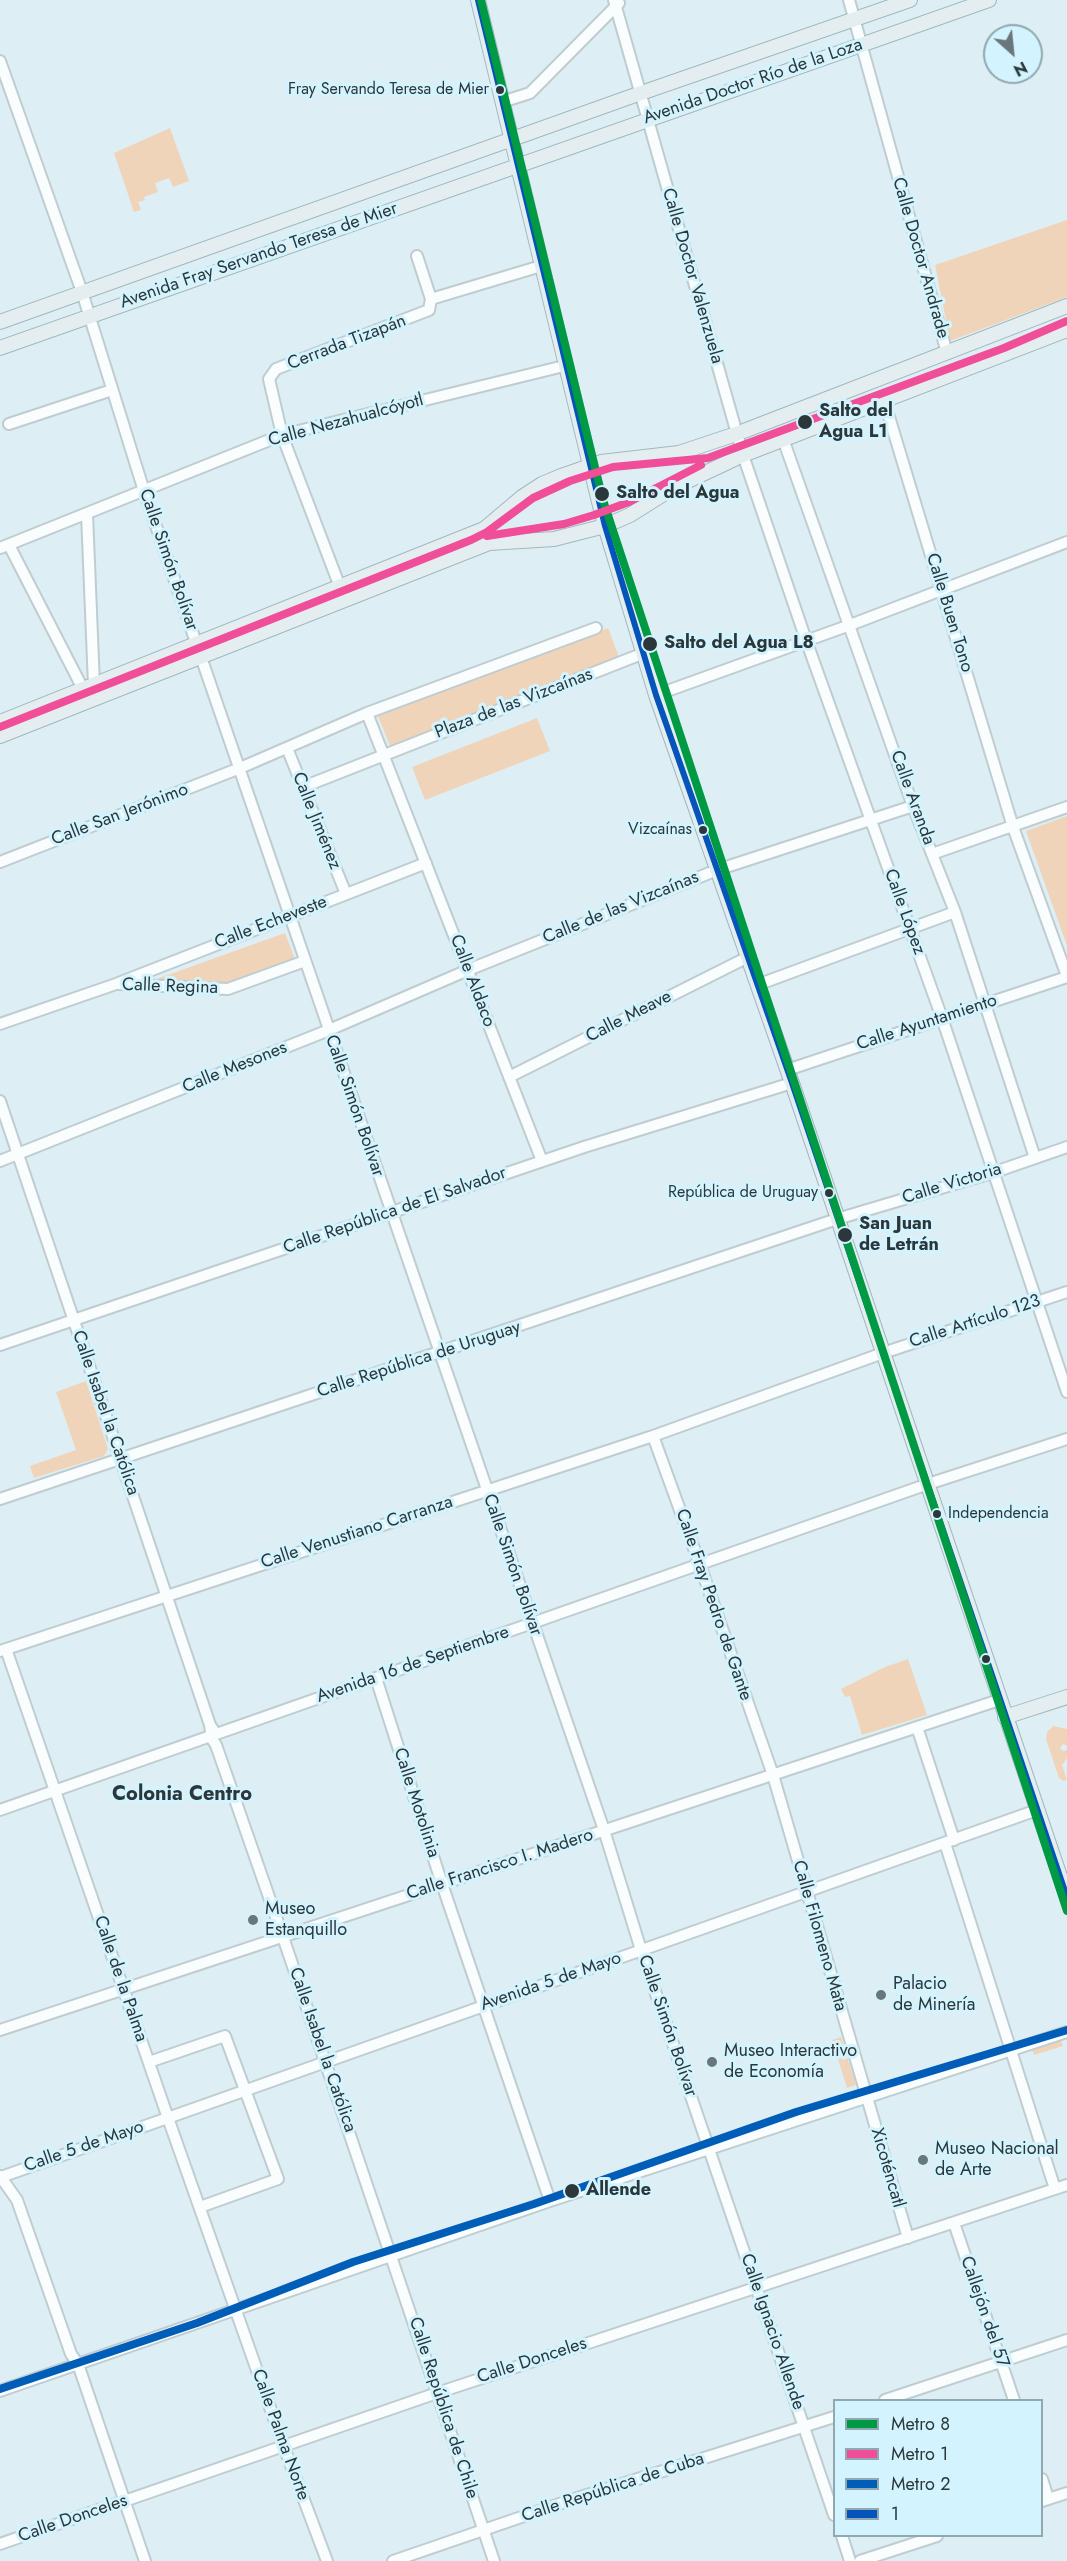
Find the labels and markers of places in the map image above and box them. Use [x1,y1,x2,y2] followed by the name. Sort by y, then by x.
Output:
[288,80,489,100] place label: Fray Servando Teresa de Mier
[494,84,506,96] marker: Fray Servando Teresa de Mier
[819,401,893,444] place label: Salto del Agua L1
[796,413,814,431] marker: Salto del Agua L1
[616,483,739,505] place label: Salto del Agua
[593,485,611,503] marker: Salto del Agua
[664,633,814,655] place label: Salto del Agua L8
[641,635,659,653] marker: Salto del Agua L8
[628,820,692,840] place label: Vizcaínas
[697,824,709,836] marker: Vizcaínas
[668,1183,818,1203] place label: República de Uruguay
[823,1187,835,1199] marker: República de Uruguay
[859,1214,939,1256] place label: San Juan de Letrán
[836,1226,854,1244] marker: San Juan de Letrán
[948,1504,1049,1524] place label: Independencia
[931,1508,943,1520] marker: Independencia
[980,1653,992,1665] unlabelled marker
[265,1899,347,1942] place label: Museo Estanquillo
[246,1913,260,1927] marker: Museo Estanquillo
[893,1974,975,2016] place label: Palacio de Minería
[874,1988,888,2002] marker: Palacio de Minería
[724,2041,857,2084] place label: Museo Interactivo de Economía
[705,2055,719,2069] marker: Museo Interactivo de Economía
[935,2139,1059,2182] place label: Museo Nacional de Arte
[916,2153,930,2167] marker: Museo Nacional de Arte
[586,2180,651,2202] place label: Allende
[563,2182,581,2200] marker: Allende

